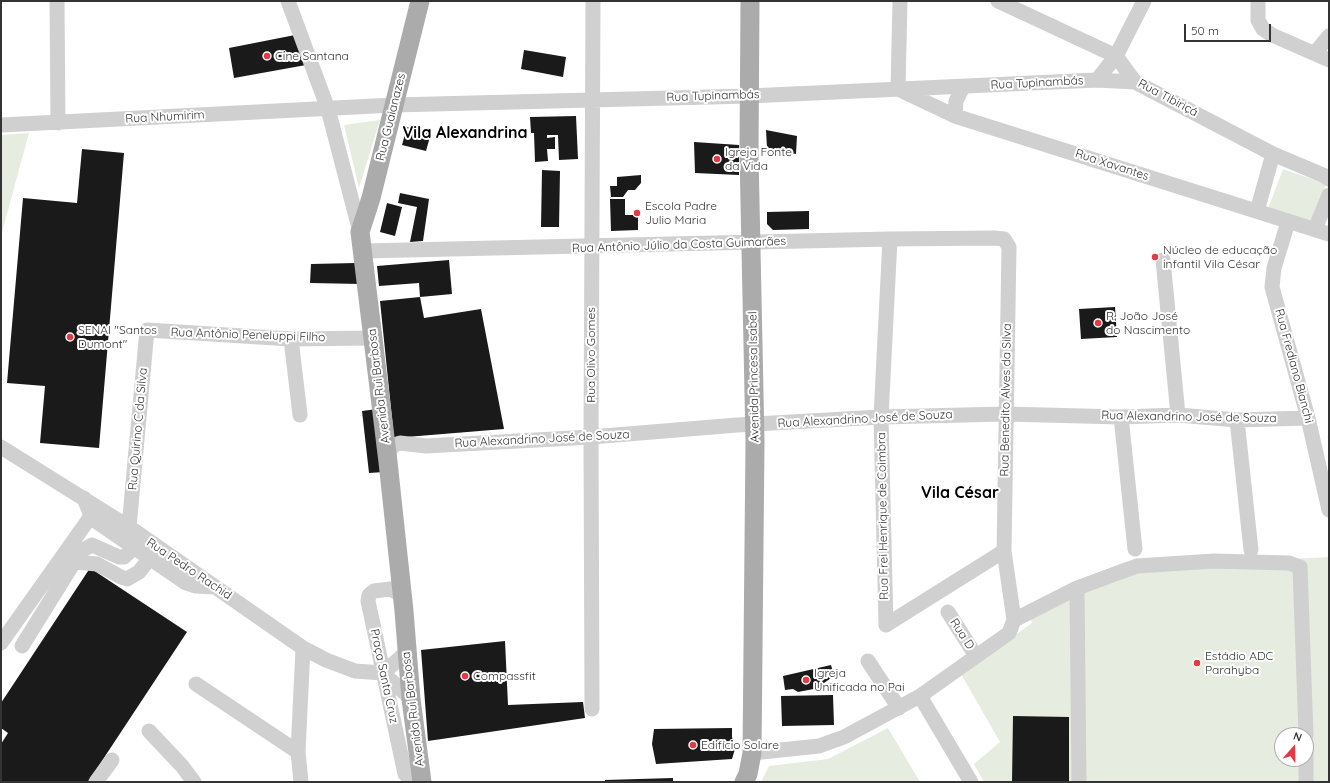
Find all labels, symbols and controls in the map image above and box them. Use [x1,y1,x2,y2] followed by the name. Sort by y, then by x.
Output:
[1186,16,1273,42] scale bar
[1191,23,1219,38] text: 50 m
[275,49,349,63] place label: Cine Santana
[262,51,272,61] marker: Cine Santana
[373,72,409,162] street label: Rua Guaianazes
[990,73,1084,93] street label: Rua Tupinambás
[1136,76,1200,120] street label: Rua Tibiriçá
[666,87,760,105] street label: Rua Tupinambás
[125,108,205,126] street label: Rua Nhumirim
[402,123,528,143] district label: Vila Alexandrina
[725,145,792,173] place label: Igreja Fonte da Vida
[1073,146,1151,184] street label: Rua Xavantes
[712,154,722,164] marker: Igreja Fonte da Vida
[645,199,717,227] place label: Escola Padre Julio Maria
[632,208,642,218] marker: Escola Padre Julio Maria
[572,234,786,256] street label: Rua Antônio Júlio da Costa Guimarães
[1163,243,1277,271] place label: Núcleo de educação infantil Vila César
[1150,252,1160,262] marker: Núcleo de educação infantil Vila César
[584,307,598,403] street label: Rua Olivo Gomes
[1272,307,1316,425] street label: Rua Frediano Bianchi
[1106,309,1190,337] place label: R. João José do Nascimento
[746,311,762,443] street label: Avenida Princesa Isabel
[1093,318,1103,328] marker: R. João José do Nascimento
[78,323,157,351] place label: SENAI "Santos Dumont"
[997,323,1015,477] street label: Rua Benedito Alves da Silva
[170,325,326,345] street label: Rua Antônio Peneluppi Filho
[365,328,393,444] street label: Avenida Rui Barbosa
[65,332,75,342] marker: SENAI "Santos Dumont"
[125,367,151,491] street label: Rua Quirino C da Silva
[777,407,953,431] street label: Rua Alexandrino José de Souza
[1101,408,1277,426] street label: Rua Alexandrino José de Souza
[454,427,630,451] street label: Rua Alexandrino José de Souza
[874,432,892,600] street label: Rua Frei Henrique de Coimbra
[921,483,999,503] district label: Vila César
[144,535,234,603] street label: Rua Pedro Rachid
[947,616,977,652] street label: Rua D
[367,627,401,725] street label: Praça Santa Cruz
[1205,649,1273,677] place label: Estádio ADC Parahyba
[399,651,427,767] street label: Avenida Rui Barbosa
[1192,658,1202,668] marker: Estádio ADC Parahyba
[814,666,905,694] place label: Igreja Unificada no Pai
[473,669,536,683] place label: Compassfit
[460,671,470,681] marker: Compassfit
[801,675,811,685] marker: Igreja Unificada no Pai
[1274,727,1314,767] north arrow
[1292,729,1304,745] text: N
[701,738,779,752] place label: Edifício Solare
[688,740,698,750] marker: Edifício Solare

